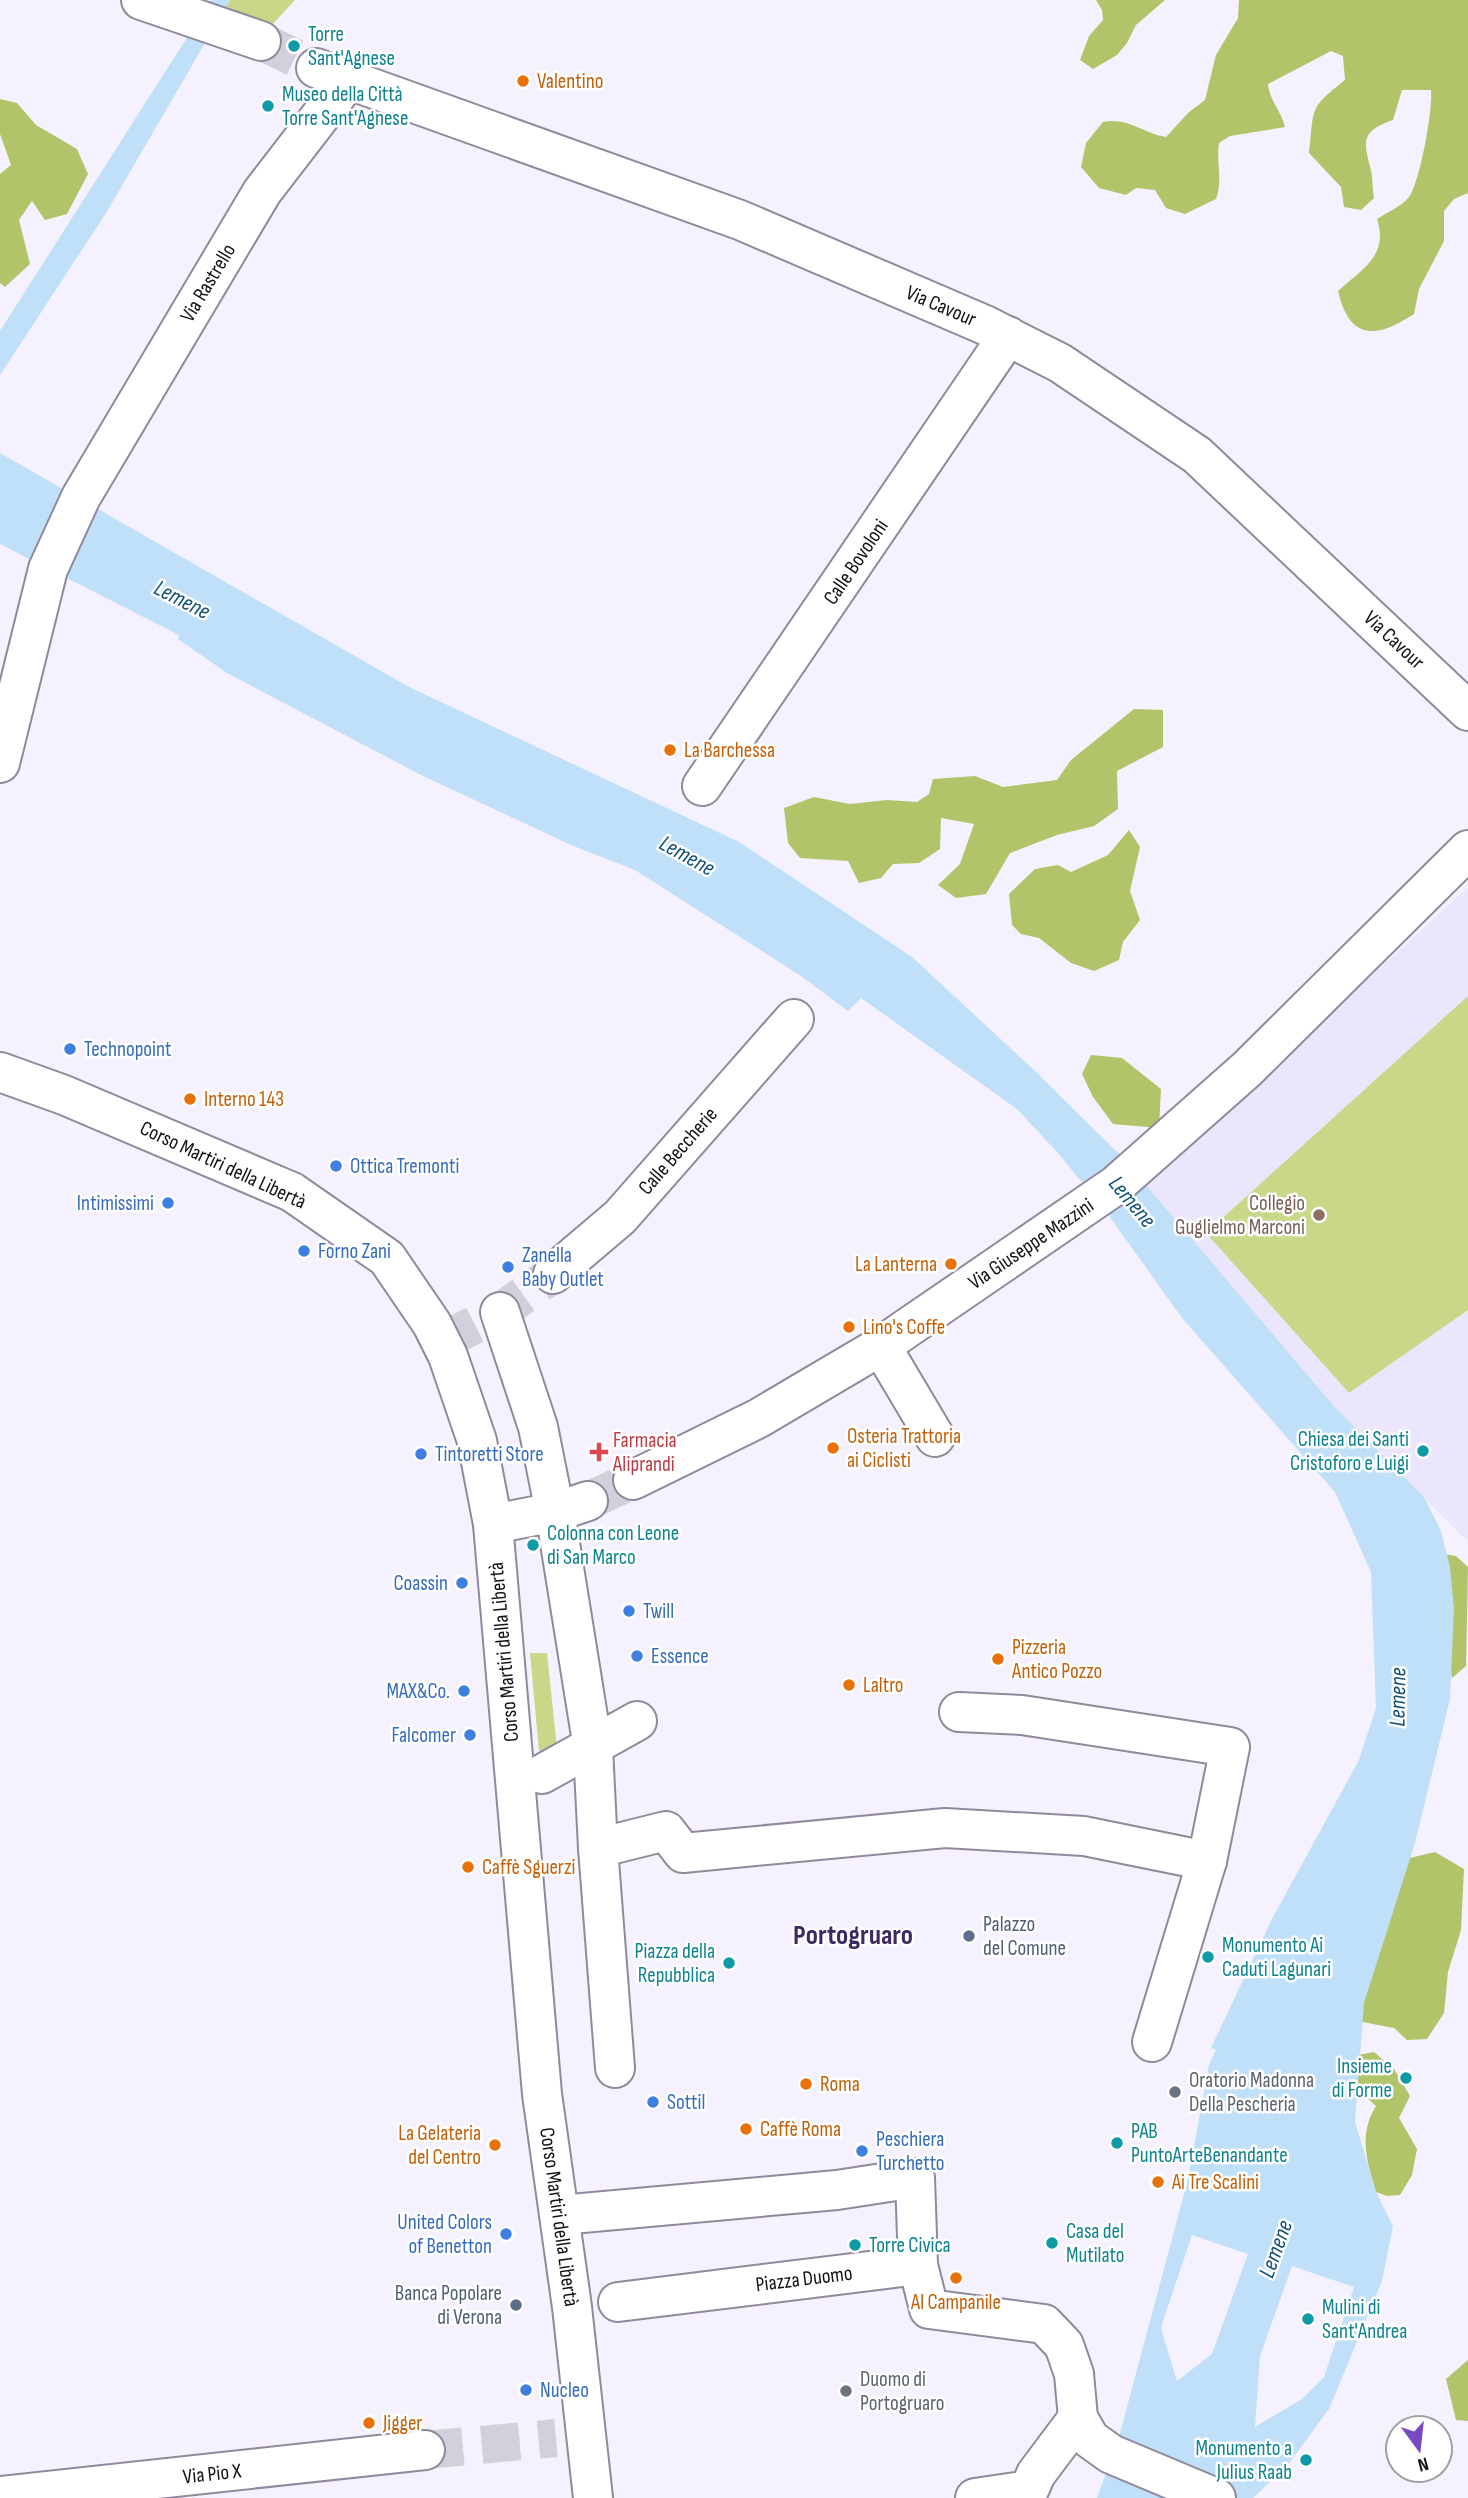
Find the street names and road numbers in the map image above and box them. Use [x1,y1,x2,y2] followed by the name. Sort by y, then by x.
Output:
[175,239,241,327] street label: Via Rastrello
[902,280,980,332] street label: Via Cavour
[818,515,894,609] street label: Calle Bovoloni
[1358,606,1430,674] street label: Via Cavour
[633,1102,723,1200] street label: Calle Beccherie
[136,1116,310,1214] street label: Corso Martiri della Libertà
[964,1193,1098,1295] street label: Via Giuseppe Mazzini
[484,1561,524,1743] street label: Corso Martiri della Libertà
[534,2126,584,2308] street label: Corso Martiri della Libertà
[754,2261,854,2297] street label: Piazza Duomo
[182,2458,243,2489] street label: Via Pio X

